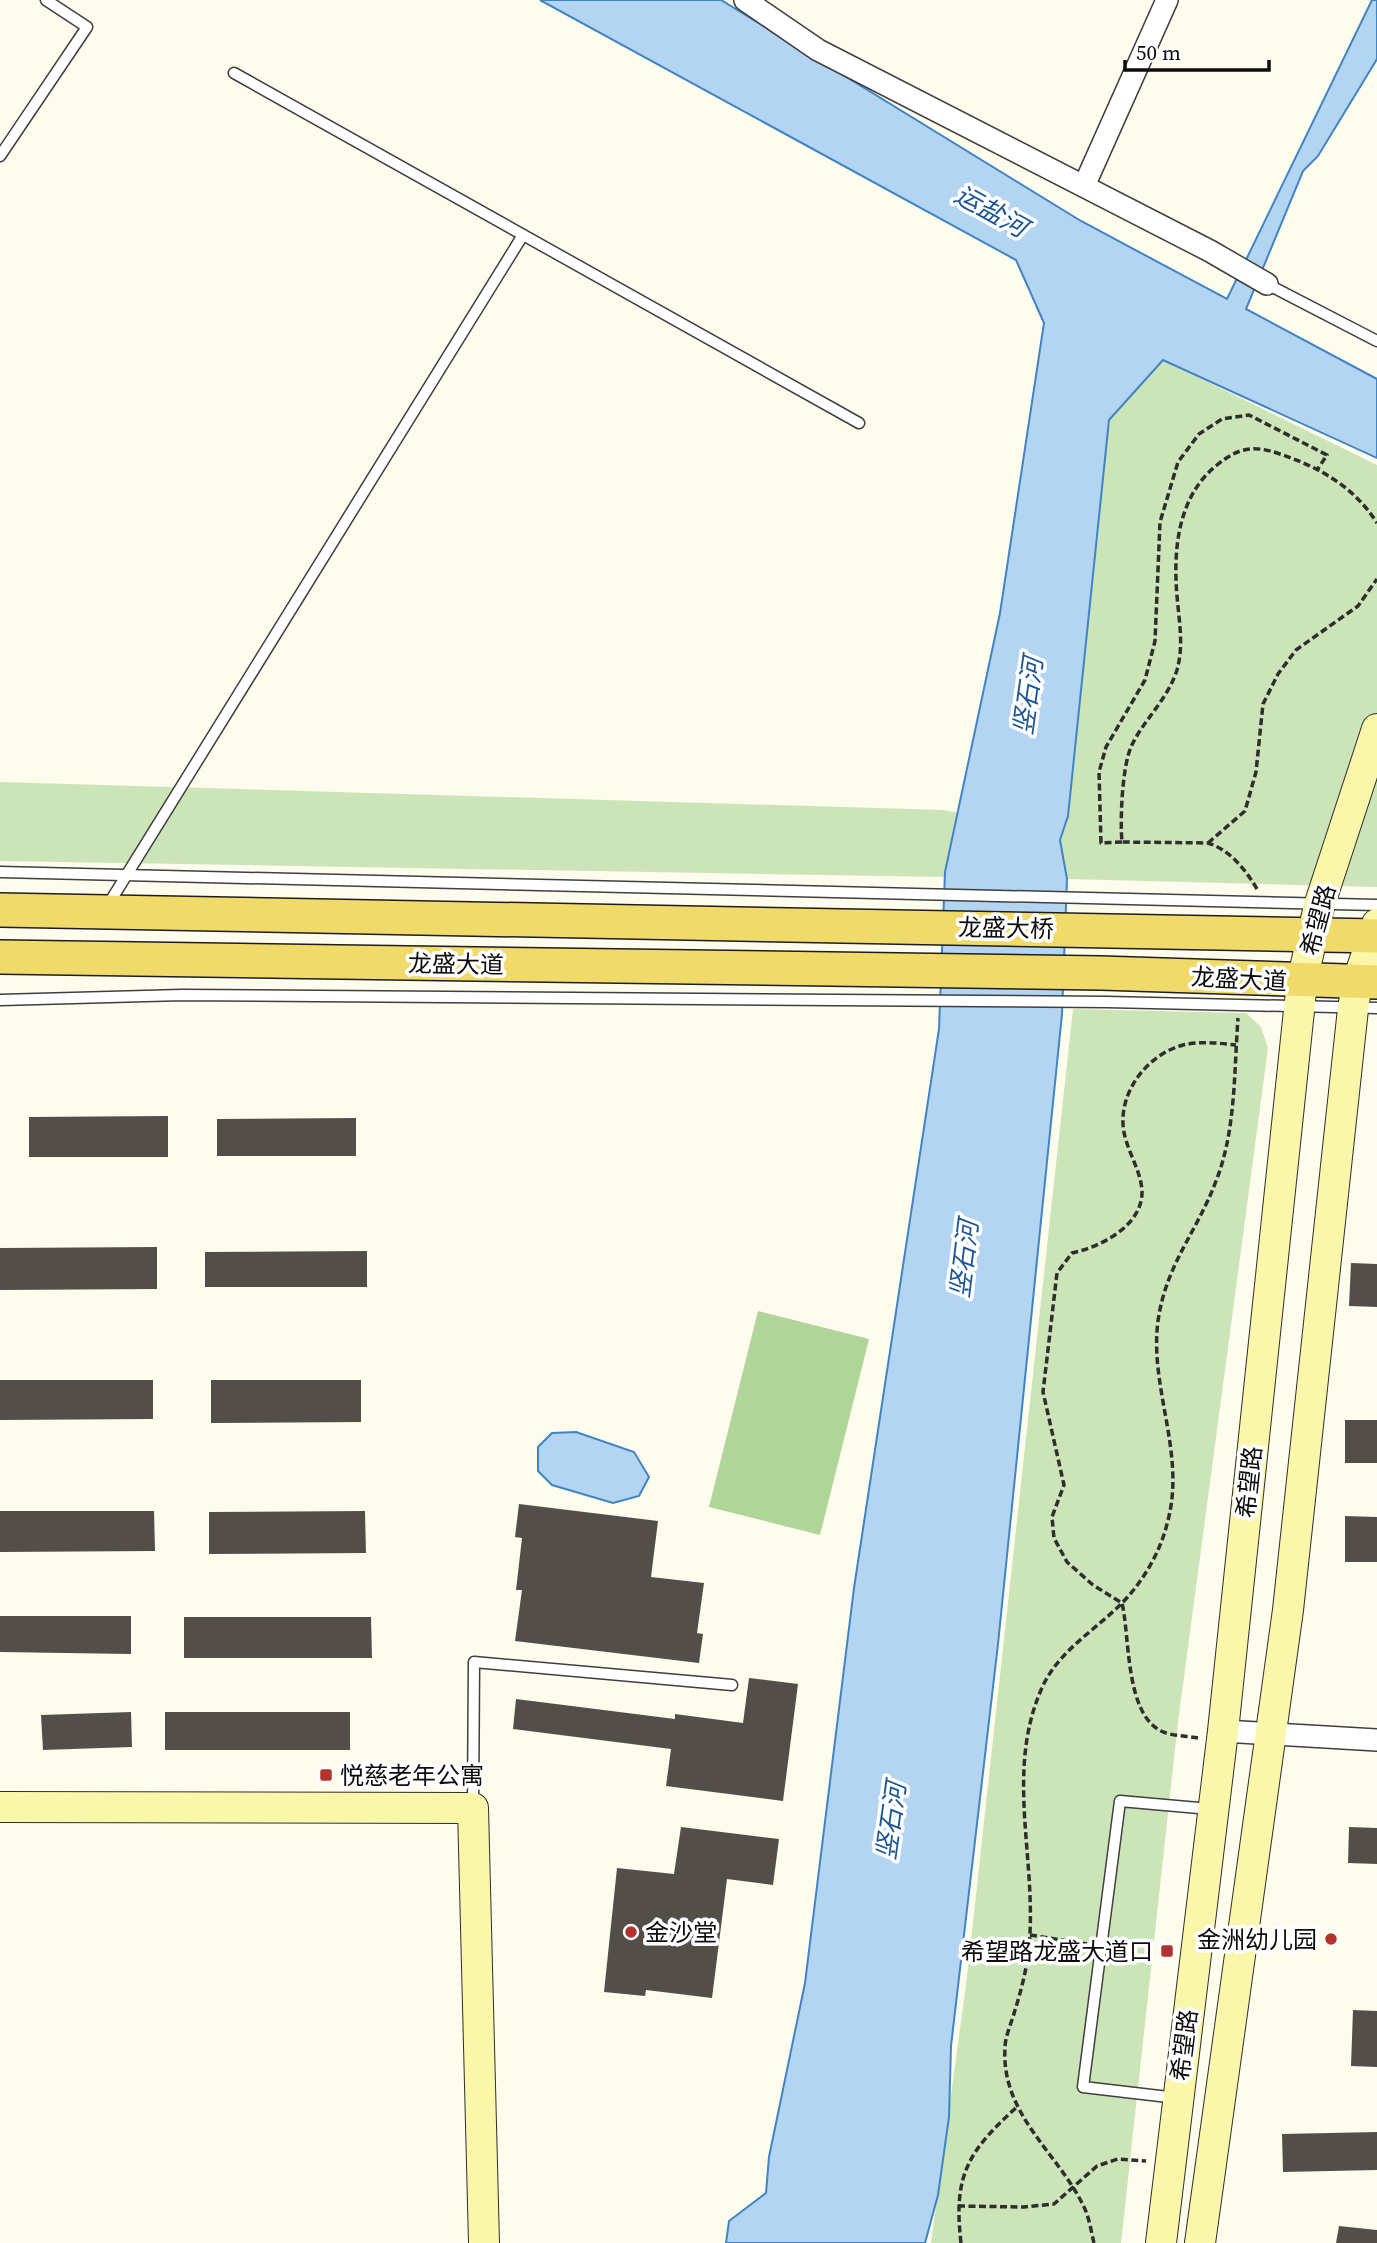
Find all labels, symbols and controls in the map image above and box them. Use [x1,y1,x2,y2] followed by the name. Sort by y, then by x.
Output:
[1125,28,1268,72] scale bar
[1136,38,1181,67] text: 50 m
[948,176,1038,248] water label: 运盐河
[1005,650,1052,737] water label: 竖石河
[1293,881,1343,959] street label: 希望路
[958,911,1054,945] street label: 龙盛大桥
[408,947,504,981] street label: 龙盛大道
[1190,960,1288,998] street label: 龙盛大道
[941,1213,987,1300] water label: 竖石河
[1229,1444,1269,1520] street label: 希望路
[340,1759,484,1792] place label: 悦慈老年公寓
[318,1767,334,1783] marker: 悦慈老年公寓
[868,1775,915,1862] water label: 竖石河
[645,1916,717,1949] place label: 金沙堂
[1197,1923,1317,1956] place label: 金洲幼儿园
[623,1924,639,1940] marker: 金沙堂
[1323,1931,1339,1947] marker: 金洲幼儿园
[961,1935,1153,1968] place label: 希望路龙盛大道口
[1159,1943,1175,1959] marker: 希望路龙盛大道口
[1163,2007,1205,2083] street label: 希望路

